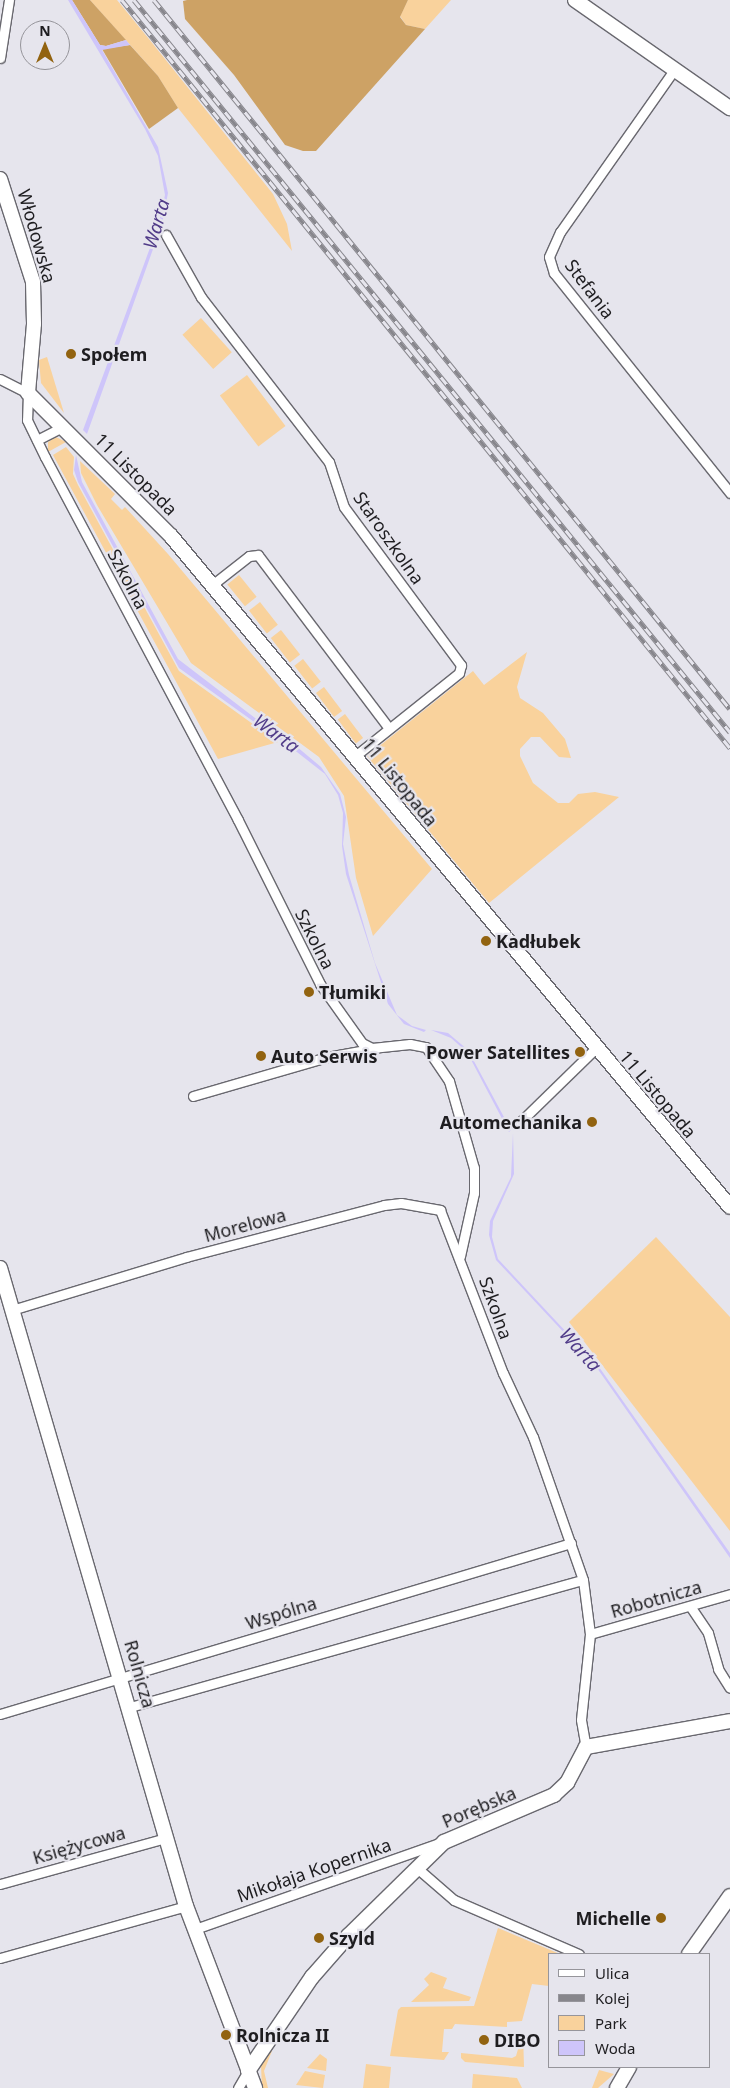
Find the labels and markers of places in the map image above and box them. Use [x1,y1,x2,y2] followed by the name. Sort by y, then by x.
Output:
[81,343,147,365] place label: Społem
[65,348,77,360] marker: Społem
[496,930,581,952] place label: Kadłubek
[480,935,492,947] marker: Kadłubek
[319,981,386,1003] place label: Tłumiki
[303,986,315,998] marker: Tłumiki
[426,1041,570,1063] place label: Power Satellites
[271,1045,377,1067] place label: Auto Serwis
[574,1046,586,1058] marker: Power Satellites
[255,1050,267,1062] marker: Auto Serwis
[440,1111,582,1133] place label: Automechanika
[586,1116,598,1128] marker: Automechanika
[575,1907,651,1929] place label: Michelle
[655,1912,667,1924] marker: Michelle
[329,1927,375,1949] place label: Szyld
[313,1932,325,1944] marker: Szyld
[236,2024,329,2046] place label: Rolnicza II
[220,2029,232,2041] marker: Rolnicza II
[494,2029,540,2051] place label: DIBO
[478,2034,490,2046] marker: DIBO

